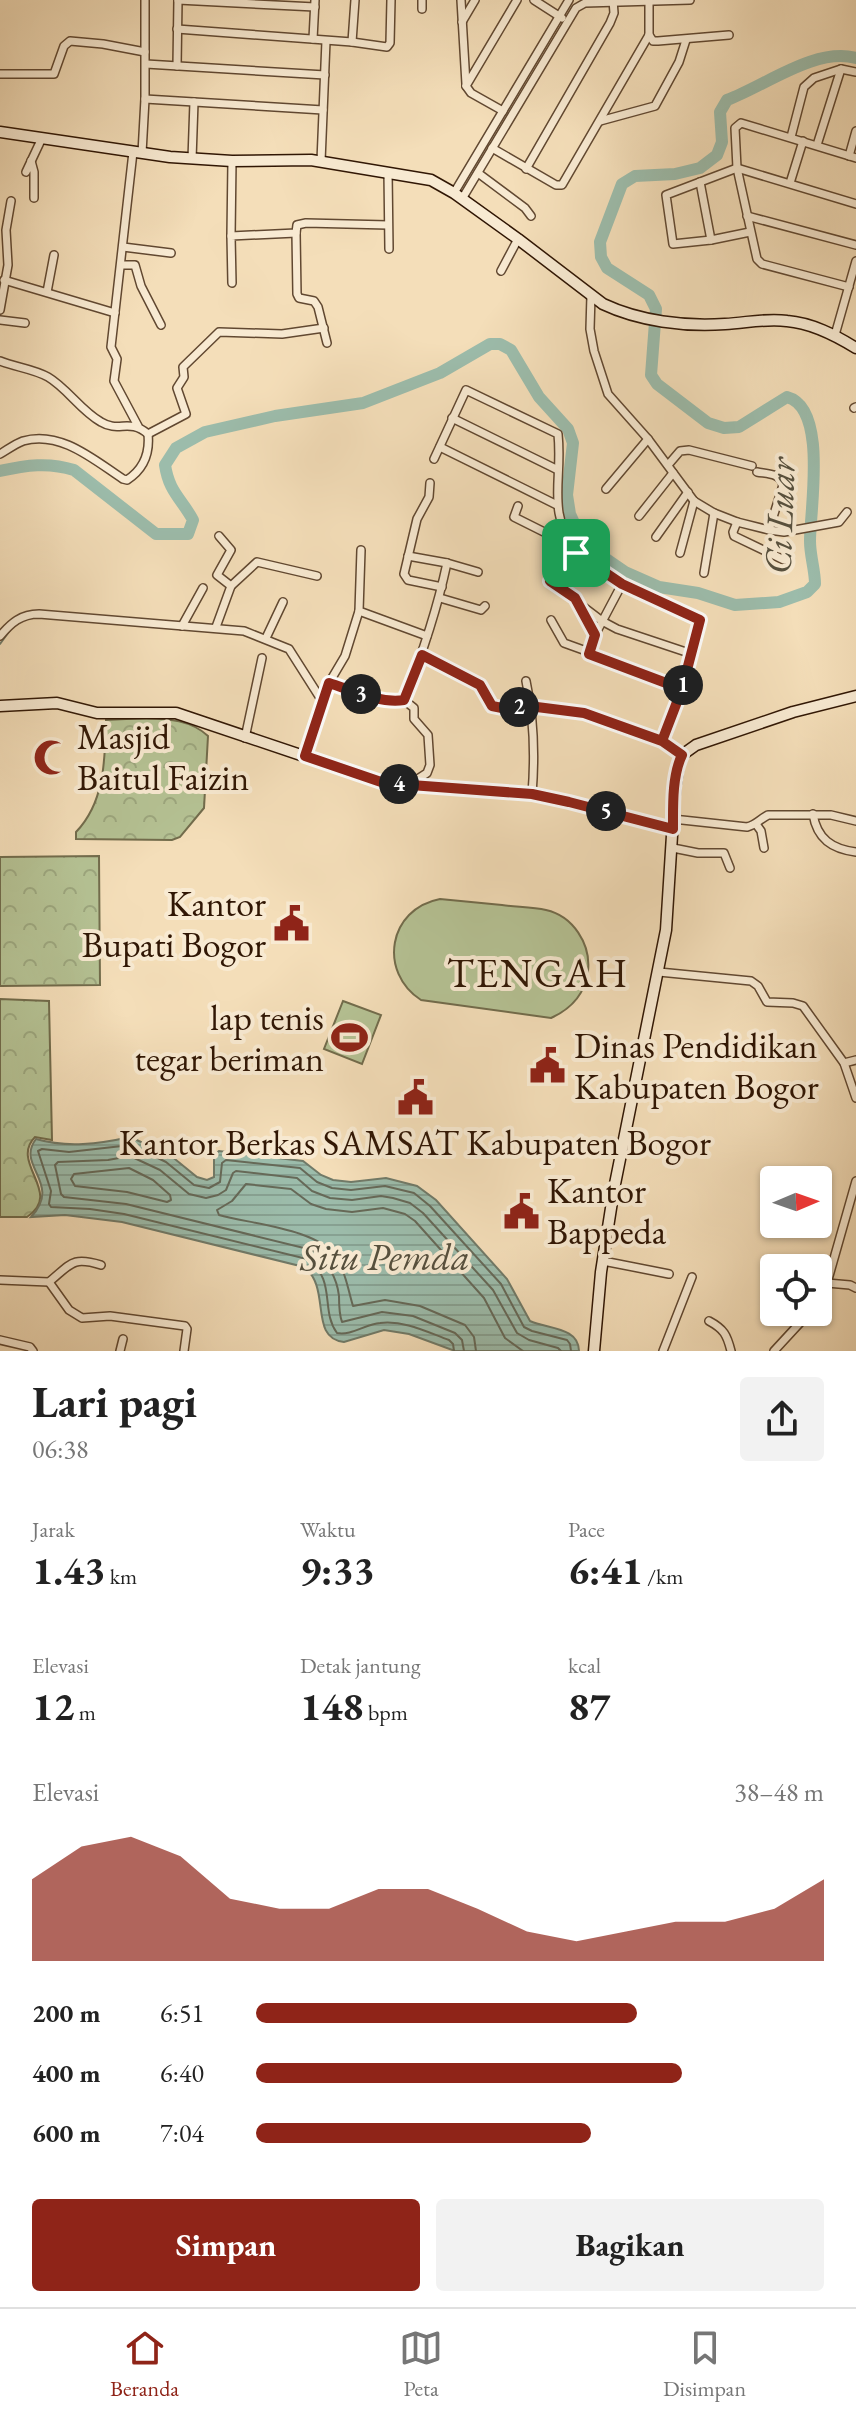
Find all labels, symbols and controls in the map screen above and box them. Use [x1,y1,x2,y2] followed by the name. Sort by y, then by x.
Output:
[752,455,806,575] water label: Ci Luar
[542,519,610,587] pin
[554,531,598,575] icon: arrive
[663,665,703,705] pin: 1
[677,670,689,699] text: 1
[341,674,381,714] pin: 3
[355,679,367,708] text: 3
[499,687,539,727] pin: 2
[513,692,525,721] text: 2
[77,713,249,801] place label: Masjid Baitul Faizin
[32,738,70,776] mosque icon: Masjid Baitul Faizin
[379,764,419,804] pin: 4
[393,769,405,798] text: 4
[586,791,626,831] pin: 5
[600,796,612,825] text: 5
[82,880,266,968] place label: Kantor Bupati Bogor
[273,905,311,943] public building icon: Kantor Bupati Bogor
[447,947,629,999] district label: TENGAH
[135,994,324,1082] place label: lap tenis tegar beriman
[331,1019,369,1057] sports icon: lap tenis tegar beriman
[574,1022,819,1110] place label: Dinas Pendidikan Kabupaten Bogor
[529,1047,567,1085] public building icon: Dinas Pendidikan Kabupaten Bogor
[396,1078,434,1116] public building icon: Kantor Berkas SAMSAT Kabupaten Bogor
[119,1119,711,1166] place label: Kantor Berkas SAMSAT Kabupaten Bogor
[760,1166,832,1238] north arrow
[760,1166,832,1326] map controls
[547,1167,667,1255] place label: Kantor Bappeda
[502,1192,540,1230] public building icon: Kantor Bappeda
[299,1232,470,1281] water label: Situ Pemda
[760,1254,832,1326] button: locate
[32,1373,197,1430] text: Lari pagi
[740,1377,824,1461] button: share
[32,1432,88,1466] text: 06:38
[32,1515,75,1544] text: Jarak
[300,1515,356,1544] text: Waktu
[568,1515,605,1544] text: Pace
[32,1544,105,1596] text: 1.43
[300,1544,375,1596] text: 9:33
[568,1544,643,1596] text: 6:41
[105,1562,137,1591] text: km
[643,1562,683,1591] text: /km
[32,1651,89,1680] text: Elevasi
[300,1651,421,1680] text: Detak jantung
[568,1651,601,1680] text: kcal
[32,1680,74,1732] text: 12
[300,1680,363,1732] text: 148
[568,1680,610,1732] text: 87
[74,1698,96,1727] text: m
[363,1698,408,1727] text: bpm
[32,1775,99,1809] text: Elevasi
[734,1775,824,1809] text: 38–48 m
[32,1996,100,2030] text: 200 m
[160,1996,204,2030] text: 6:51
[32,2056,100,2090] text: 400 m
[160,2056,204,2090] text: 6:40
[32,2116,100,2150] text: 600 m
[160,2116,204,2150] text: 7:04
[32,2199,420,2291] button: Simpan
[436,2199,824,2291] button: Bagikan
[110,2326,179,2403] tab: Beranda
[399,2326,443,2403] tab: Peta
[663,2326,746,2403] tab: Disimpan

